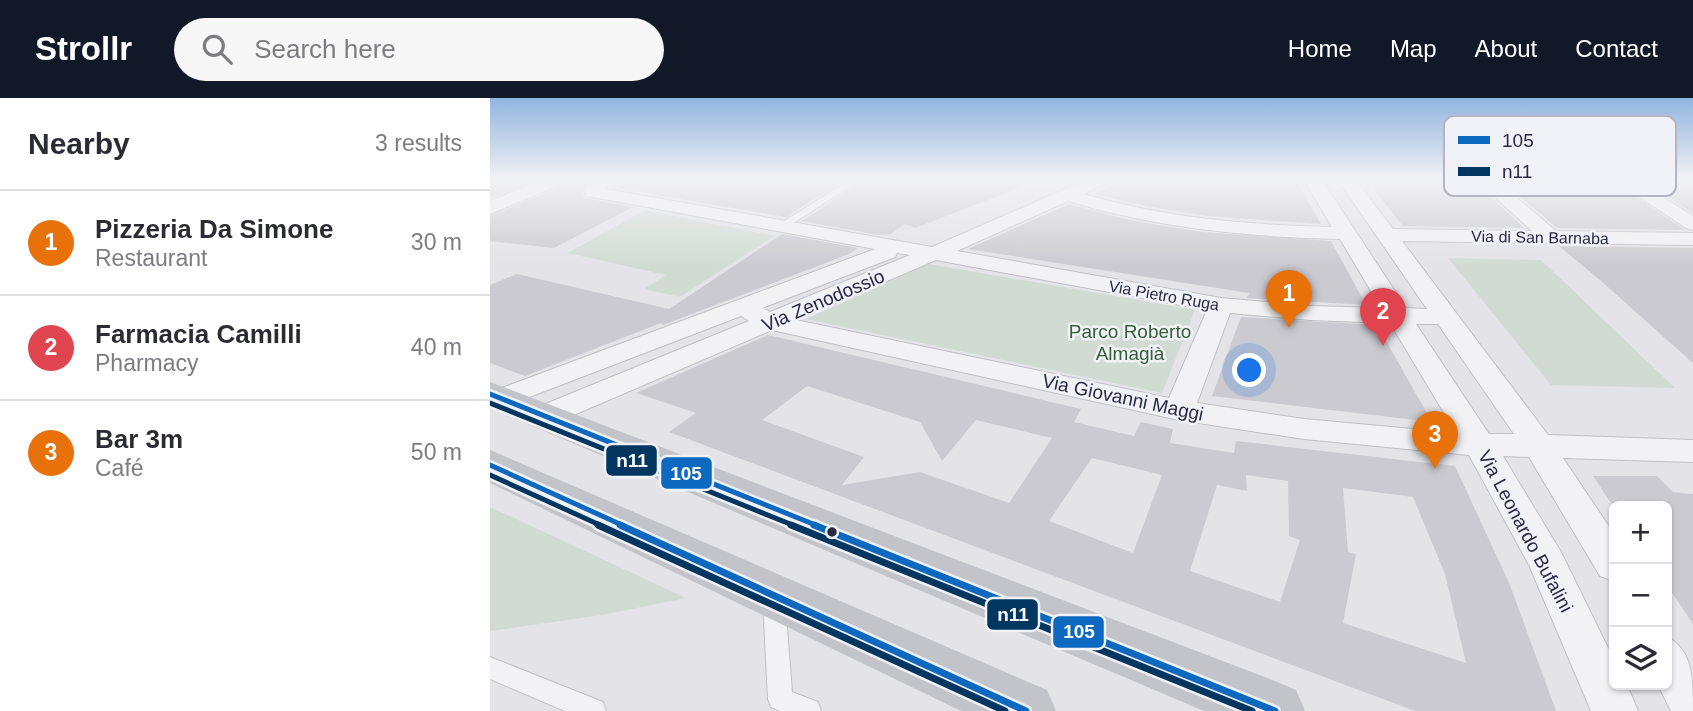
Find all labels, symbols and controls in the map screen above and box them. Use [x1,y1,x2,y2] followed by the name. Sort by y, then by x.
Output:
[174,18,664,81] search box
[35,30,132,67] text: Strollr
[198,30,236,68] icon: search
[254,34,396,64] text: Search here
[1288,35,1352,62] text: Home
[1390,35,1437,62] text: Map
[1475,35,1537,62] text: About
[1575,35,1658,62] text: Contact
[1444,116,1676,196] legend
[28,127,130,160] text: Nearby
[375,130,462,156] text: 3 results
[1502,130,1534,151] text: 105
[1502,161,1532,182] text: n11
[95,214,333,244] text: Pizzeria Da Simone
[1471,228,1609,247] street label: Via di San Barnaba
[45,229,57,255] text: 1
[411,229,462,255] text: 30 m
[95,245,208,271] text: Restaurant
[759,265,887,336] street label: Via Zenodossio
[1266,270,1312,328] pin: 1
[1107,277,1221,314] street label: Via Pietro Ruga
[1360,288,1406,346] pin: 2
[95,319,302,349] text: Farmacia Camilli
[1069,321,1191,364] park label: Parco Roberto Almagià
[45,334,57,360] text: 2
[411,334,462,360] text: 40 m
[95,350,199,376] text: Pharmacy
[1232,353,1266,387] your location
[1040,370,1205,425] street label: Via Giovanni Maggi
[1412,411,1458,469] pin: 3
[95,424,183,454] text: Bar 3m
[45,439,57,465] text: 3
[411,439,462,465] text: 50 m
[605,444,658,477] line badge: n11
[1474,447,1577,616] street label: Via Leonardo Bufalini
[616,450,648,471] text: n11
[95,455,144,481] text: Café
[660,456,713,490] line badge: 105
[670,463,702,484] text: 105
[1609,501,1672,690] map controls
[1609,501,1672,564] button: +
[825,525,839,539] unlabelled marker
[1609,564,1672,627] button: −
[986,598,1039,631] line badge: n11
[997,604,1029,625] text: n11
[1052,615,1105,649] line badge: 105
[1063,621,1095,642] text: 105
[1609,627,1672,690] button: layers

